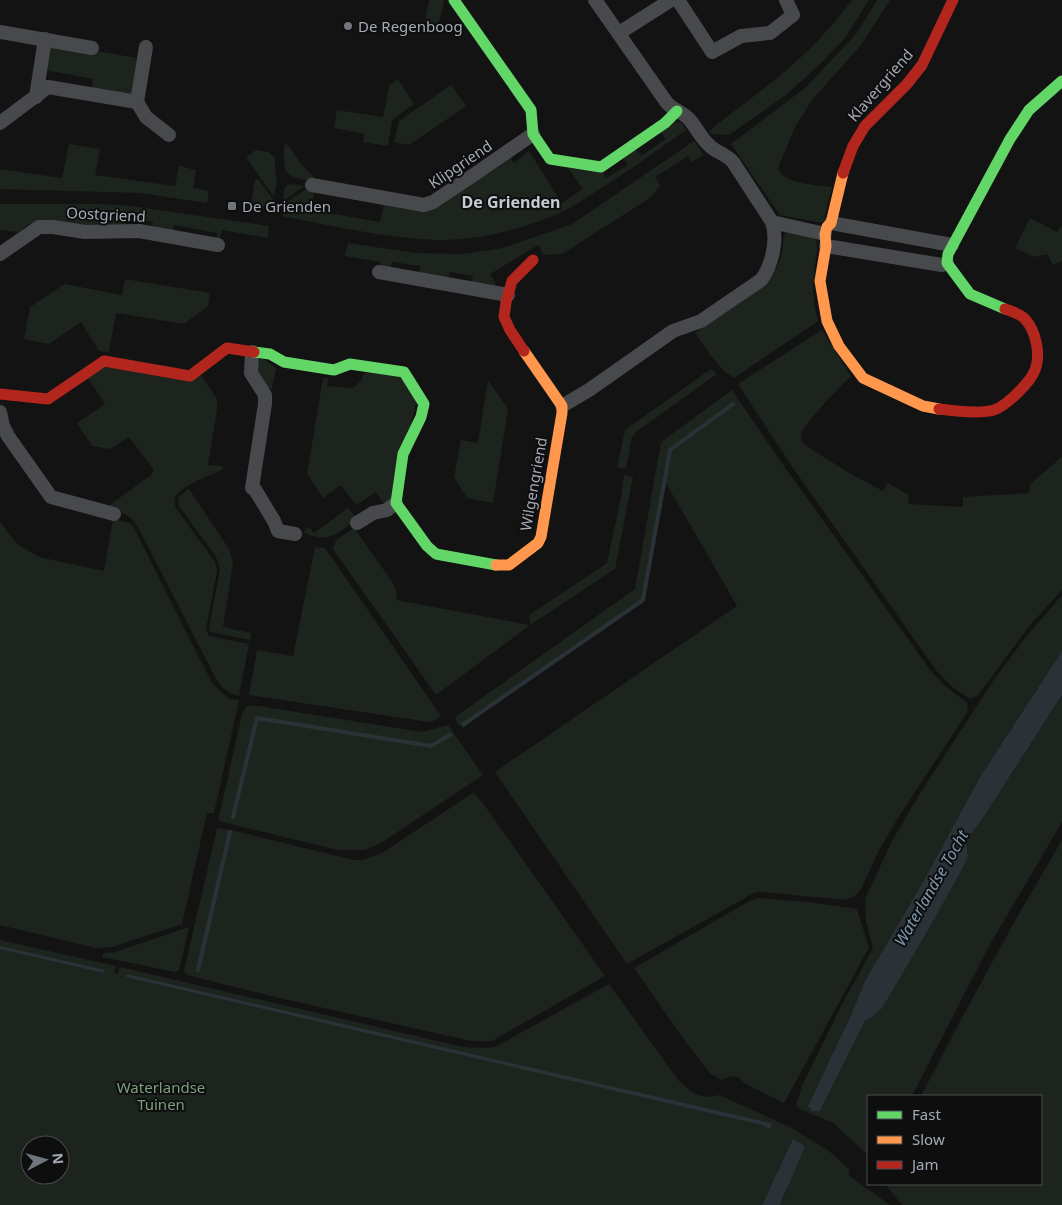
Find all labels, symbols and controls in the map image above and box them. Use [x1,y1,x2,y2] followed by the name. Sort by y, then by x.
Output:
[358,16,463,36] place label: De Regenboog
[342,20,354,32] marker: De Regenboog
[843,44,917,126] street label: Klavergriend
[424,135,496,193] street label: Klipgriend
[462,191,560,213] district label: De Grienden
[242,196,331,216] place label: De Grienden
[226,200,238,212] marker: De Grienden
[66,202,146,226] street label: Oostgriend
[515,436,551,532] street label: Wilgengriend
[889,825,974,950] water label: Waterlandse Tocht
[117,1077,205,1114] park label: Waterlandse Tuinen
[867,1095,1042,1185] legend
[912,1104,941,1124] text: Fast
[912,1129,945,1149] text: Slow
[20,1135,70,1185] north arrow
[48,1152,68,1165] text: N
[910,1154,939,1174] text: Jam

